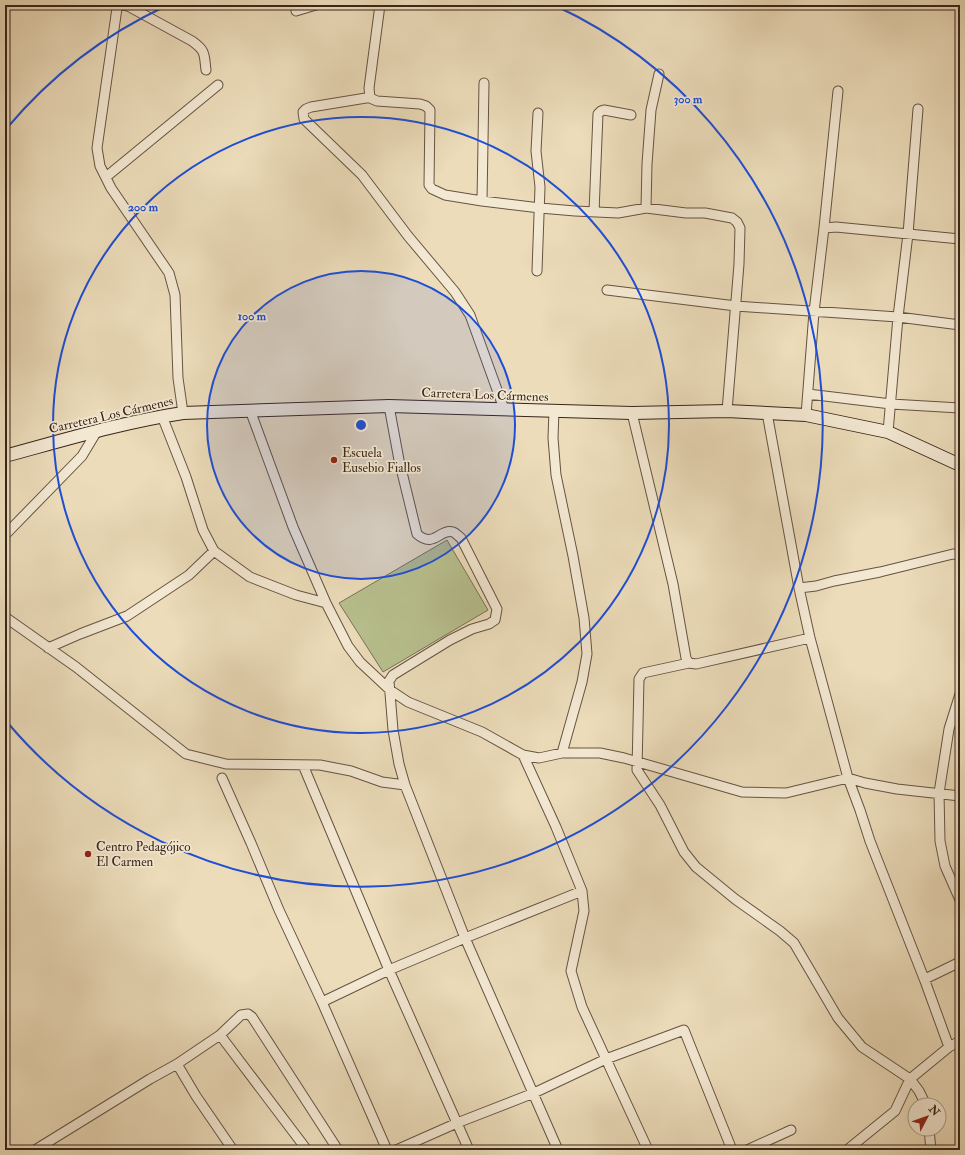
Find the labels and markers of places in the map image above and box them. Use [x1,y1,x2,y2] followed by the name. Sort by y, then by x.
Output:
[354,418,368,432] centre of rings
[342,445,421,476] place label: Escuela Eusebio Fiallos
[329,455,339,465] marker: Escuela Eusebio Fiallos
[96,839,191,870] place label: Centro Pedagójico El Carmen
[83,849,93,859] marker: Centro Pedagójico El Carmen

